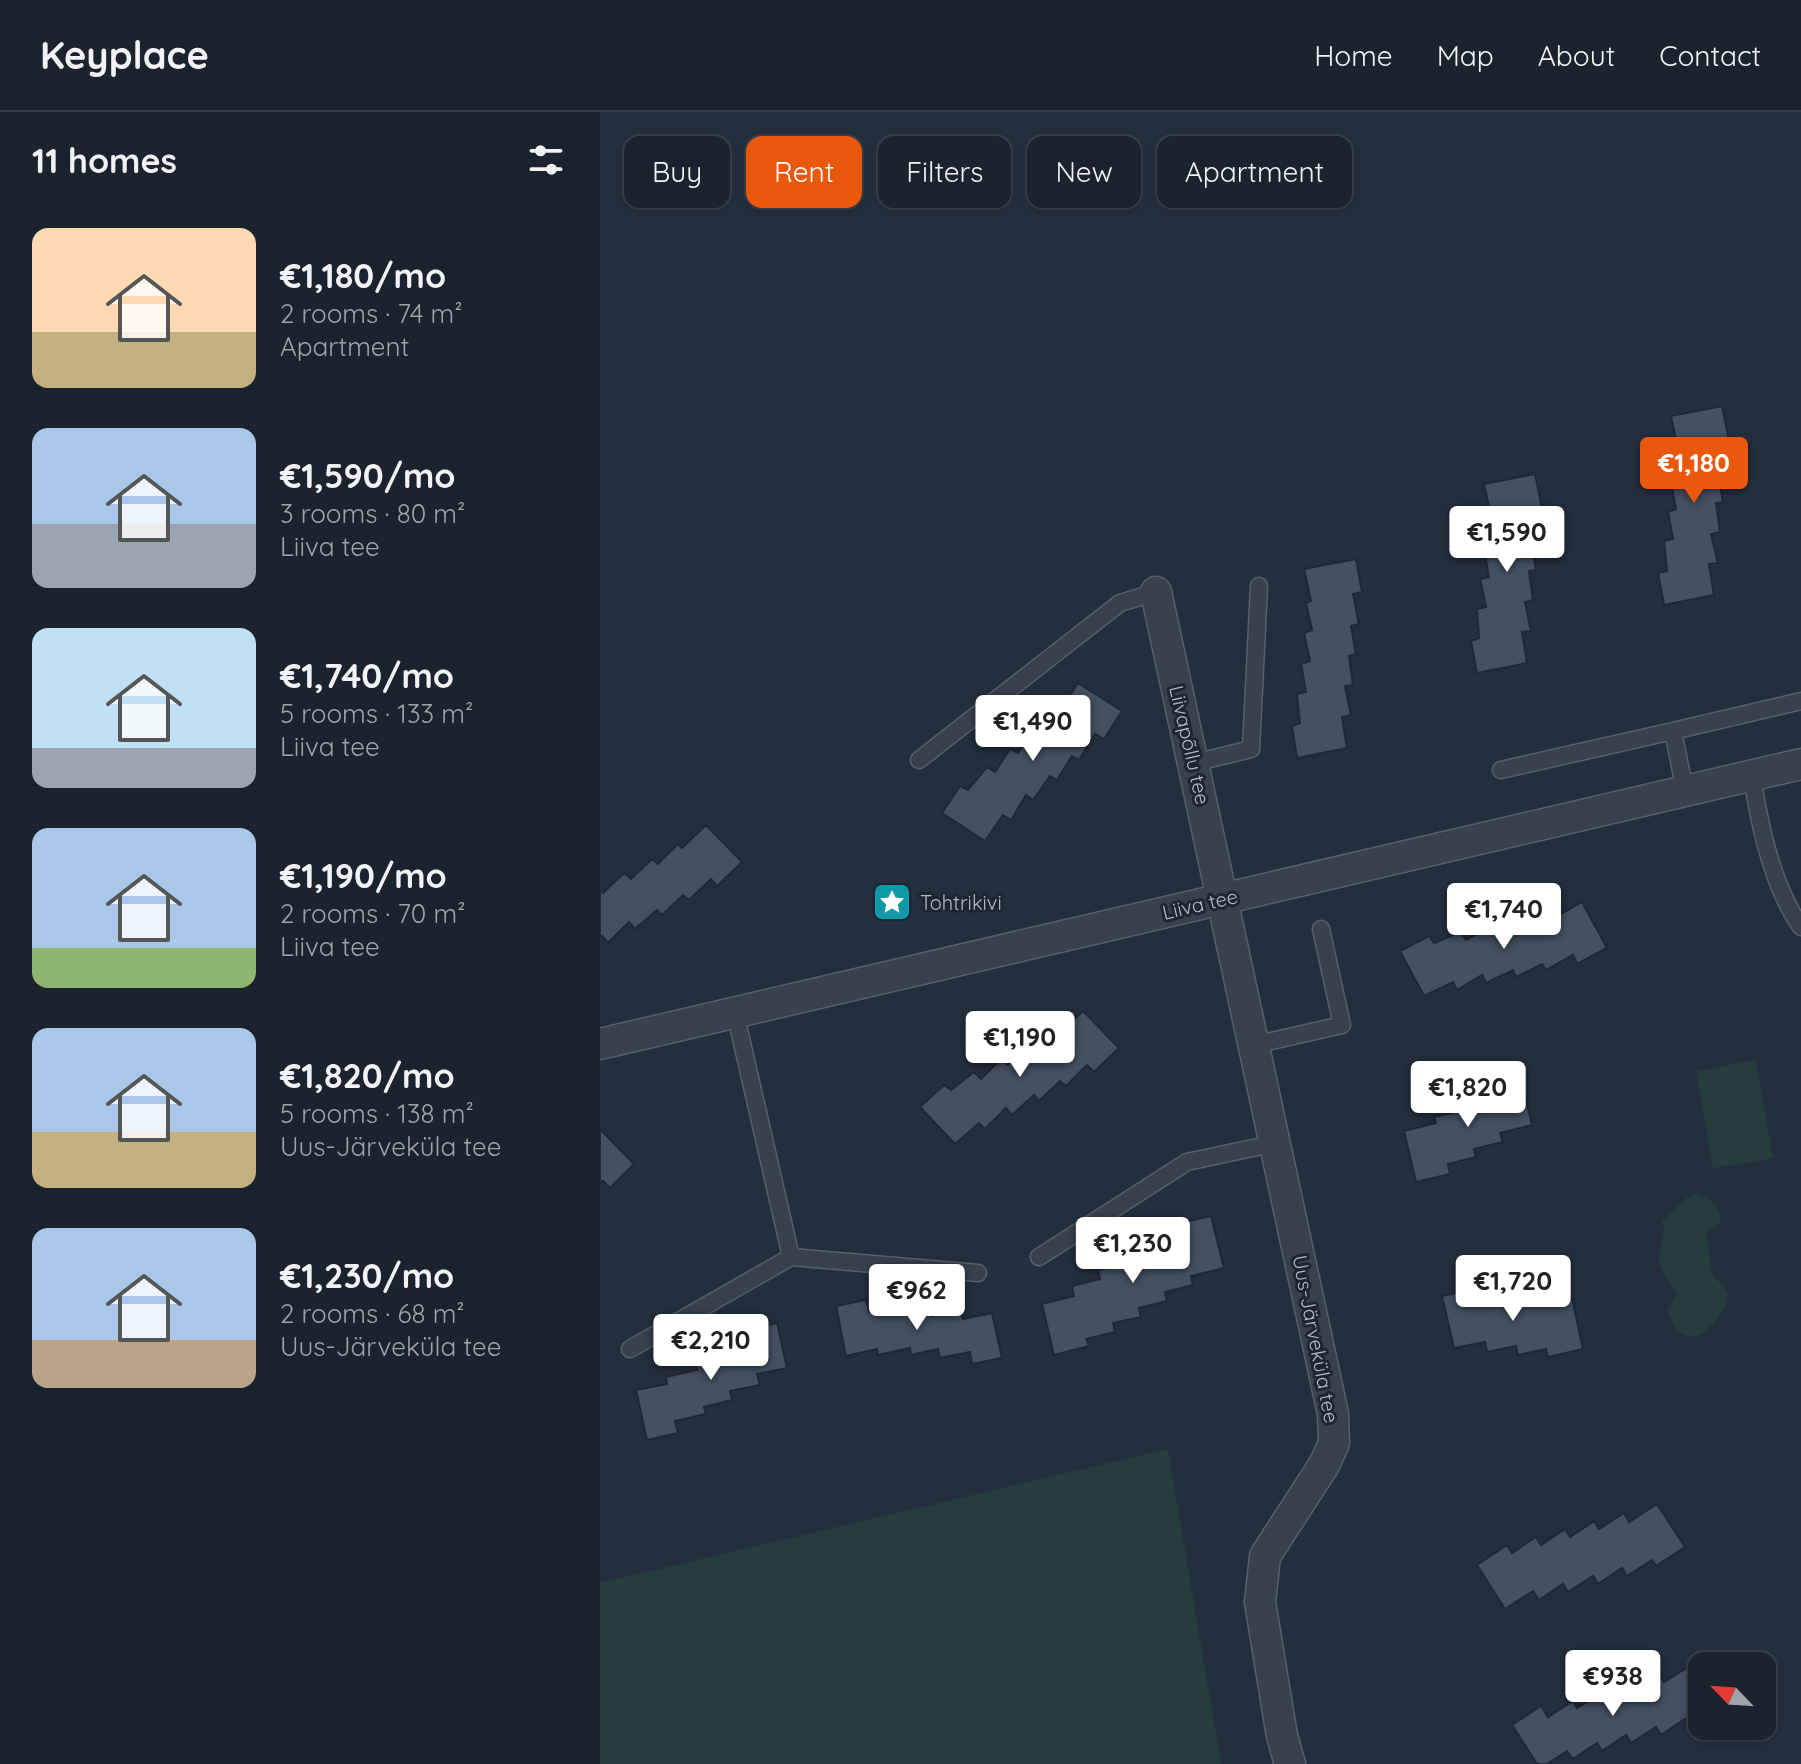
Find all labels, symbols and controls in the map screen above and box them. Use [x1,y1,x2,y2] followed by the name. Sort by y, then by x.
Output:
[40,31,209,79] text: Keyplace
[1314,38,1393,73] text: Home
[1437,38,1494,73] text: Map
[1538,38,1615,73] text: About
[1659,38,1761,73] text: Contact
[624,136,730,208] chip: Buy
[746,136,862,208] chip: Rent
[878,136,1011,208] chip: Filters
[1027,136,1141,208] chip: New
[1157,136,1352,208] chip: Apartment
[524,138,568,182] icon: filters
[32,139,177,182] text: 11 homes
[280,254,446,297] text: €1,180/mo
[96,260,192,356] icon: home
[280,297,463,330] text: 2 rooms · 74 m²
[280,330,409,363] text: Apartment
[1629,437,1759,505] pin: €1,180
[1658,446,1730,479] text: €1,180
[280,454,456,497] text: €1,590/mo
[96,460,192,556] icon: home
[280,497,465,530] text: 3 rooms · 80 m²
[1442,506,1572,574] pin: €1,590
[1467,515,1547,548] text: €1,590
[280,530,380,563] text: Liiva tee
[280,654,454,697] text: €1,740/mo
[96,660,192,756] icon: home
[1164,683,1216,807] street label: Liivapõllu tee
[968,695,1098,763] pin: €1,490
[280,697,473,730] text: 5 rooms · 133 m²
[993,704,1073,737] text: €1,490
[280,730,380,763] text: Liiva tee
[280,854,447,897] text: €1,190/mo
[96,860,192,956] icon: home
[871,881,913,923] place icon: Tohtrikivi
[1160,883,1240,925] street label: Liiva tee
[1439,883,1569,951] pin: €1,740
[920,890,1002,915] place label: Tohtrikivi
[1465,892,1543,925] text: €1,740
[280,897,465,930] text: 2 rooms · 70 m²
[280,930,380,963] text: Liiva tee
[955,1011,1085,1079] pin: €1,190
[984,1020,1056,1053] text: €1,190
[280,1054,455,1097] text: €1,820/mo
[96,1060,192,1156] icon: home
[1403,1061,1533,1129] pin: €1,820
[1429,1070,1507,1103] text: €1,820
[280,1097,474,1130] text: 5 rooms · 138 m²
[280,1130,501,1163] text: Uus-Järveküla tee
[1068,1217,1198,1285] pin: €1,230
[1094,1226,1172,1259] text: €1,230
[1287,1253,1345,1425] street label: Uus-Järveküla tee
[280,1254,454,1297] text: €1,230/mo
[1448,1255,1578,1323] pin: €1,720
[96,1260,192,1356] icon: home
[870,1264,964,1332] pin: €962
[1474,1264,1552,1297] text: €1,720
[887,1273,947,1306] text: €962
[280,1297,465,1330] text: 2 rooms · 68 m²
[646,1314,776,1382] pin: €2,210
[671,1323,751,1356] text: €2,210
[280,1330,501,1363] text: Uus-Järveküla tee
[1566,1650,1660,1718] pin: €938
[1688,1652,1776,1740] north arrow
[1688,1652,1776,1740] map controls
[1583,1659,1643,1692] text: €938

